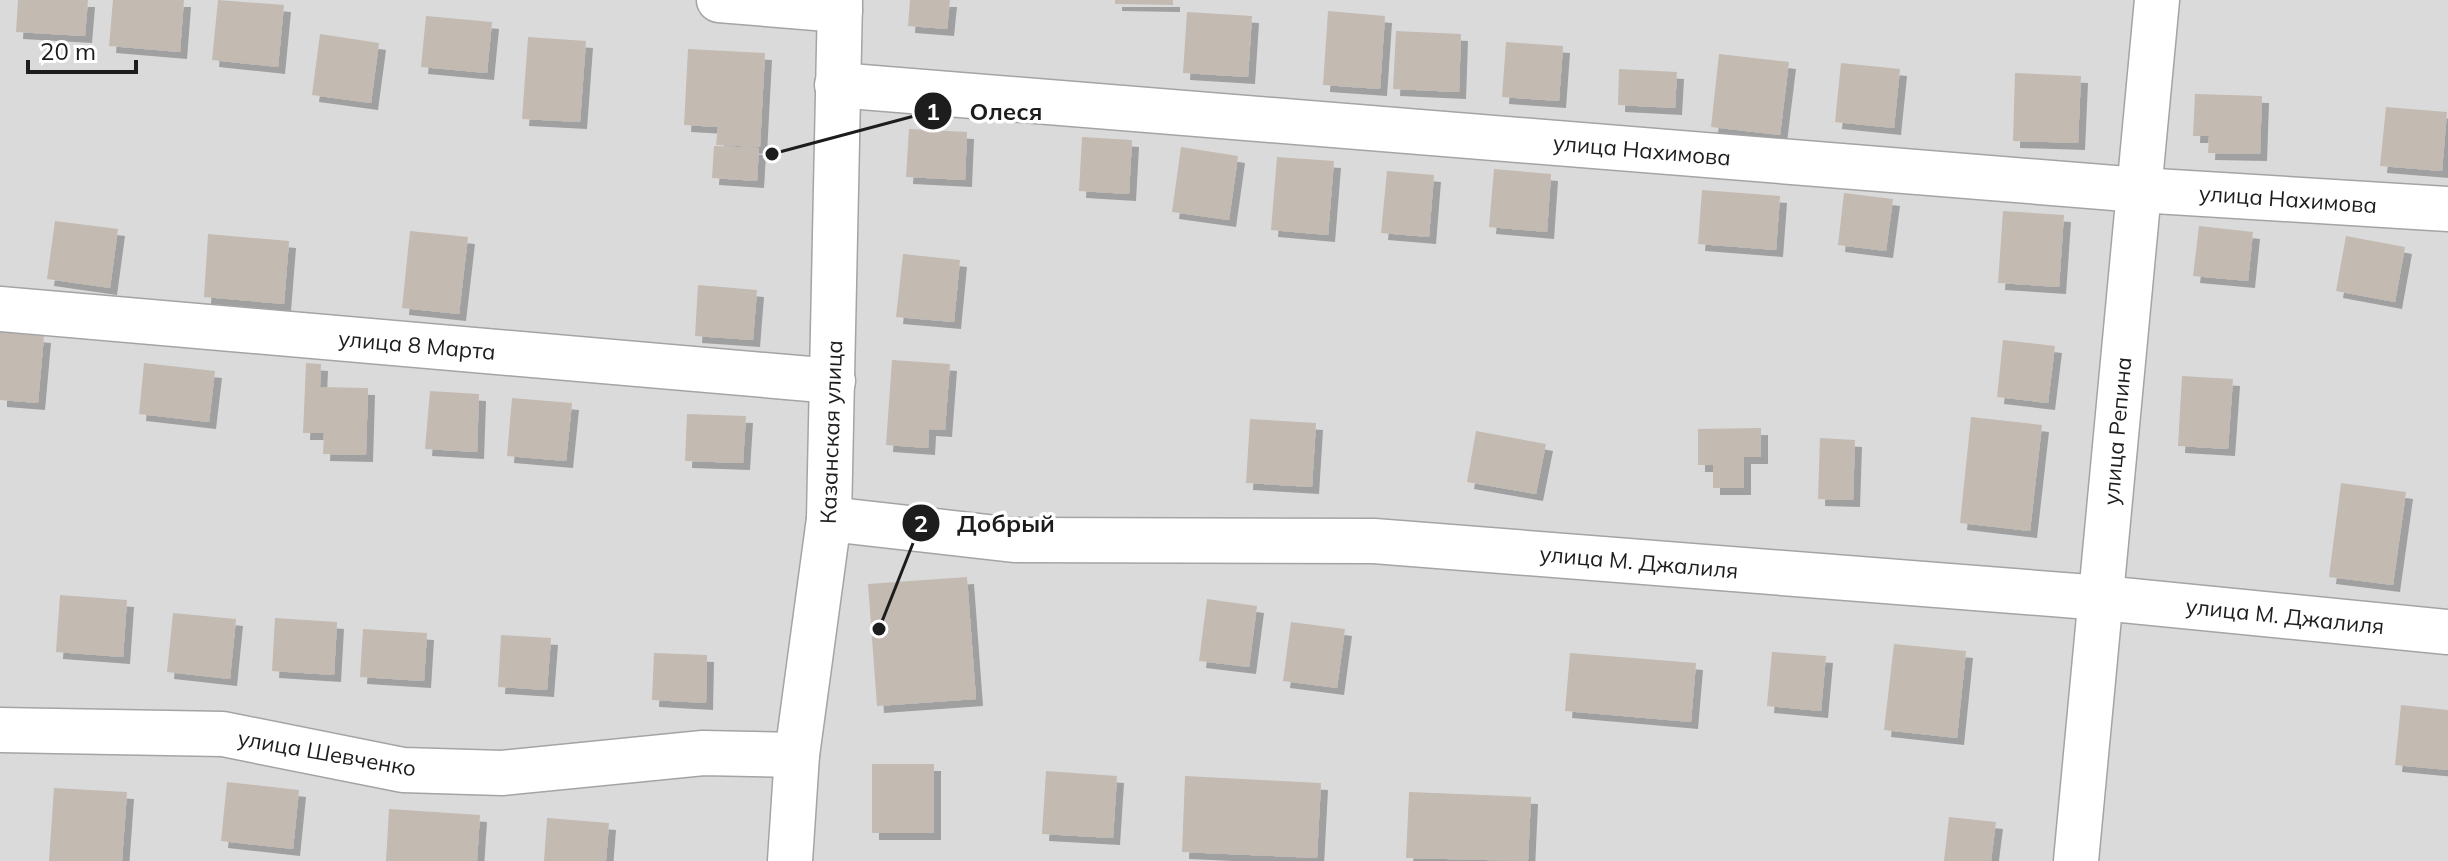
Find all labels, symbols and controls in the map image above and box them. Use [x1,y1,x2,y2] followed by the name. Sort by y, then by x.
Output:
[28,24,136,74] scale bar
[40,36,96,66] text: 20 m
[913,87,1058,135] callout: Олеся
[926,96,940,126] text: 1
[970,96,1042,126] text: Олеся
[1552,128,1732,172] street label: улица Нахимова
[2198,179,2378,219] street label: улица Нахимова
[337,324,497,366] street label: улица 8 Марта
[814,340,848,524] street label: Казанская улица
[2097,356,2137,506] street label: улица Репина
[901,499,1071,547] callout: Добрый
[914,508,928,538] text: 2
[957,508,1055,538] text: Добрый
[1538,539,1740,585] street label: улица М. Джалиля
[2184,592,2386,640] street label: улица М. Джалиля
[236,724,418,782] street label: улица Шевченко

